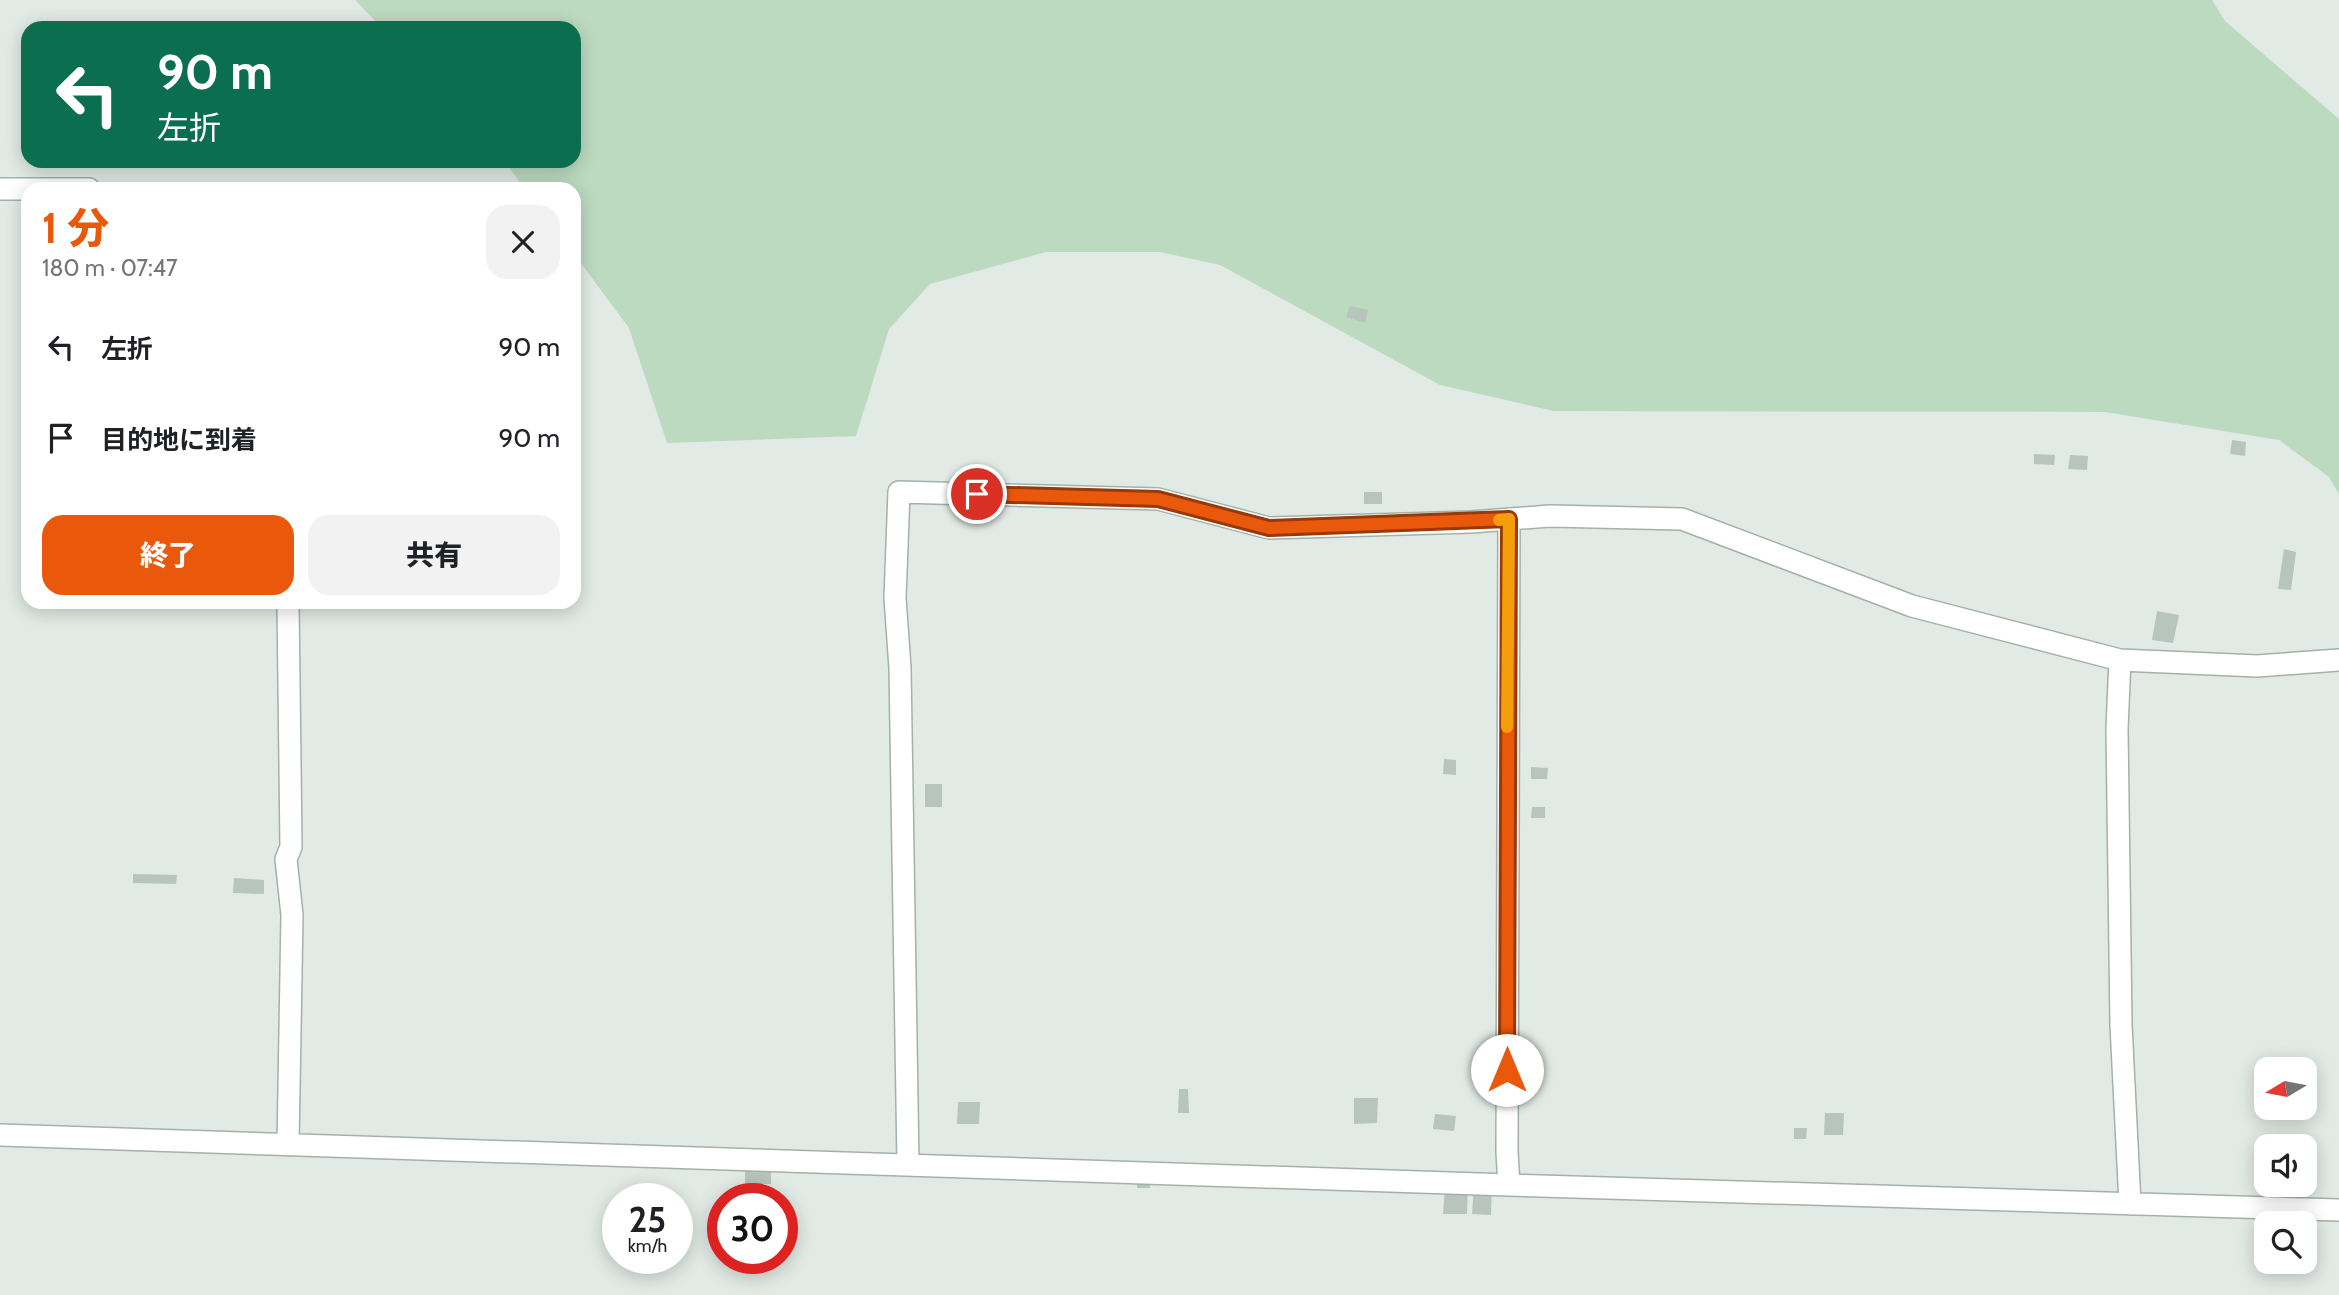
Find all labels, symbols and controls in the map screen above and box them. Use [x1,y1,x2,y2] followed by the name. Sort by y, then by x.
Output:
[157,42,273,101] text: 90 m
[42,49,133,140] icon: left
[157,108,221,147] text: 左折
[42,202,109,254] text: 1 分
[486,205,560,279] button: close
[42,254,178,282] text: 180 m · 07:47
[42,328,80,366] icon: left
[498,331,560,363] text: 90 m
[101,333,153,365] text: 左折
[42,419,80,457] icon: arrive
[498,422,560,454] text: 90 m
[101,424,257,456] text: 目的地に到着
[947,464,1007,524] pin
[958,475,996,513] icon: arrive
[42,515,294,595] button: 終了
[308,515,560,595] button: 共有
[1470,1033,1544,1107] position arrow
[2254,1057,2317,1120] north arrow
[2254,1057,2317,1274] map controls
[2254,1134,2317,1197] button: sound
[707,1183,798,1274] speed limit sign: 30
[629,1198,666,1241] text: 25
[2254,1211,2317,1274] button: search
[628,1235,667,1257] text: km/h

